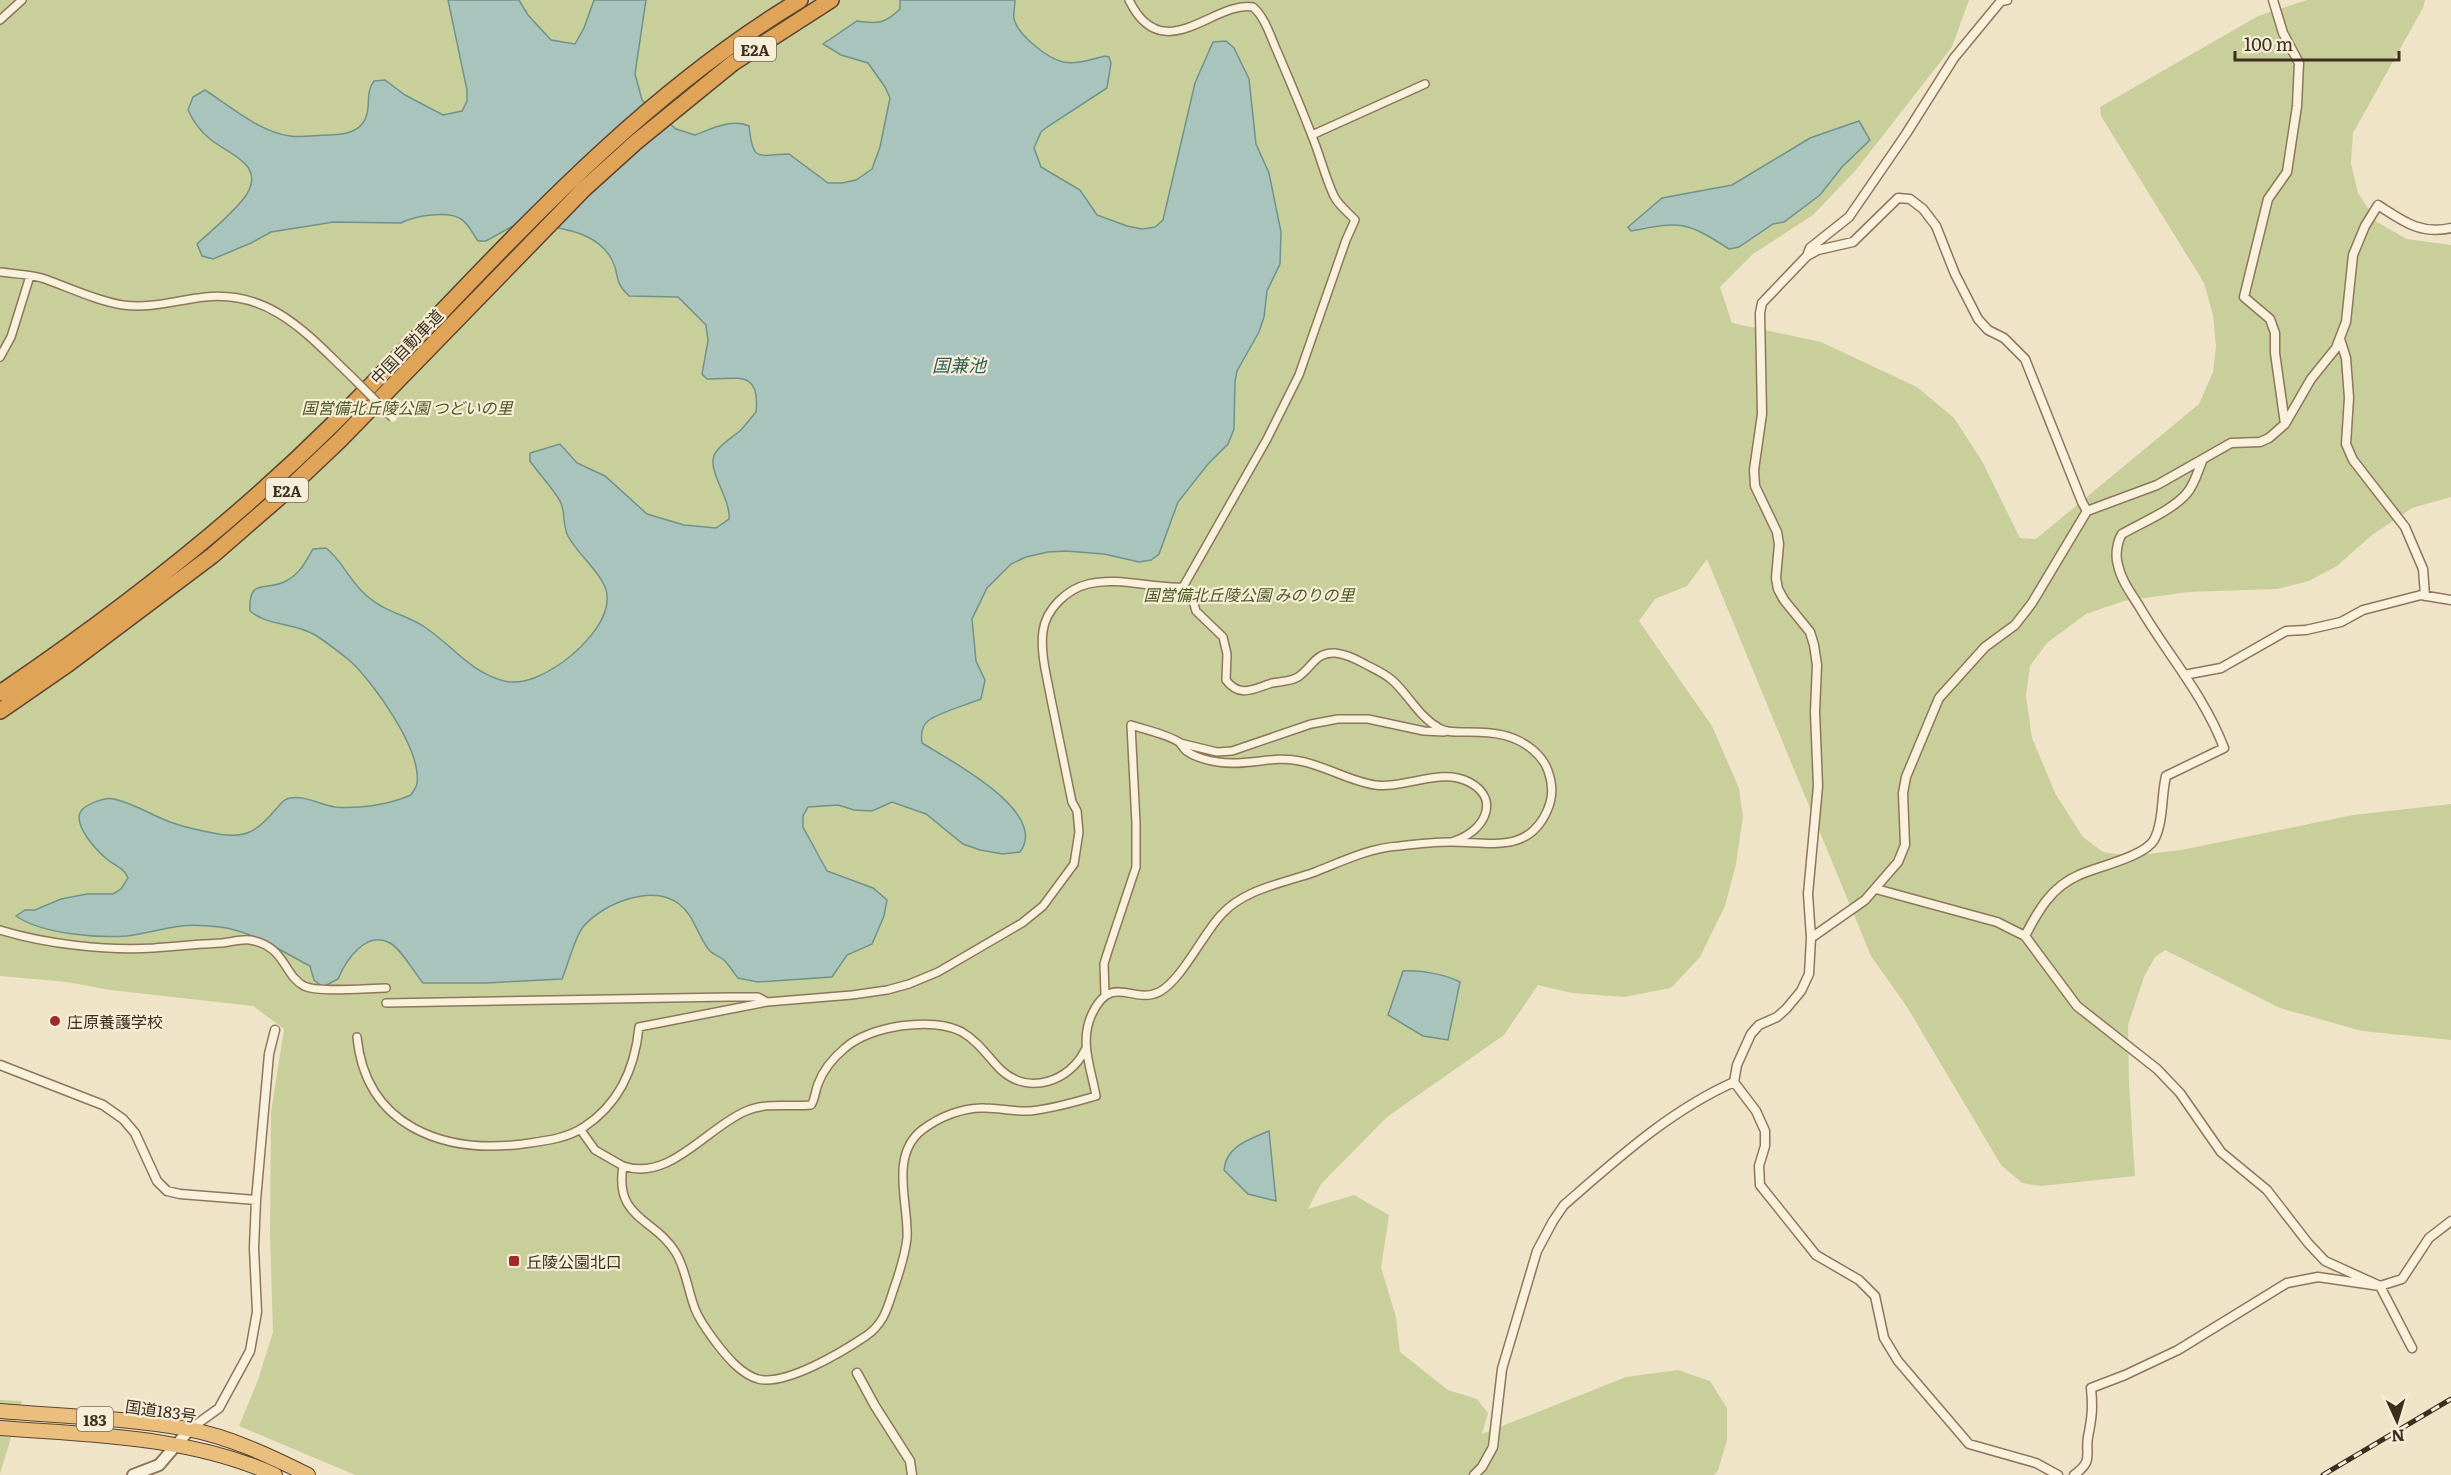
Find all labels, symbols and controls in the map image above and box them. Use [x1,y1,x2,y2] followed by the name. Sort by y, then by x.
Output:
[2235,24,2398,62] scale bar
[2244,30,2293,57] text: 100 m
[734,37,776,61] road number: E2A
[364,303,448,389] street label: 中国自動車道
[932,351,988,378] water label: 国兼池
[301,395,514,419] park label: 国営備北丘陵公園 つどいの里
[266,478,308,502] road number: E2A
[1143,582,1356,606] park label: 国営備北丘陵公園 みのりの里
[67,1009,163,1033] place label: 庄原養護学校
[48,1014,62,1028] marker: 庄原養護学校
[526,1249,622,1273] place label: 丘陵公園北口
[507,1254,521,1268] marker: 丘陵公園北口
[2367,1391,2427,1451] north arrow
[124,1393,198,1427] street label: 国道183号
[77,1407,113,1431] road number: 183
[2391,1425,2406,1449] text: N

